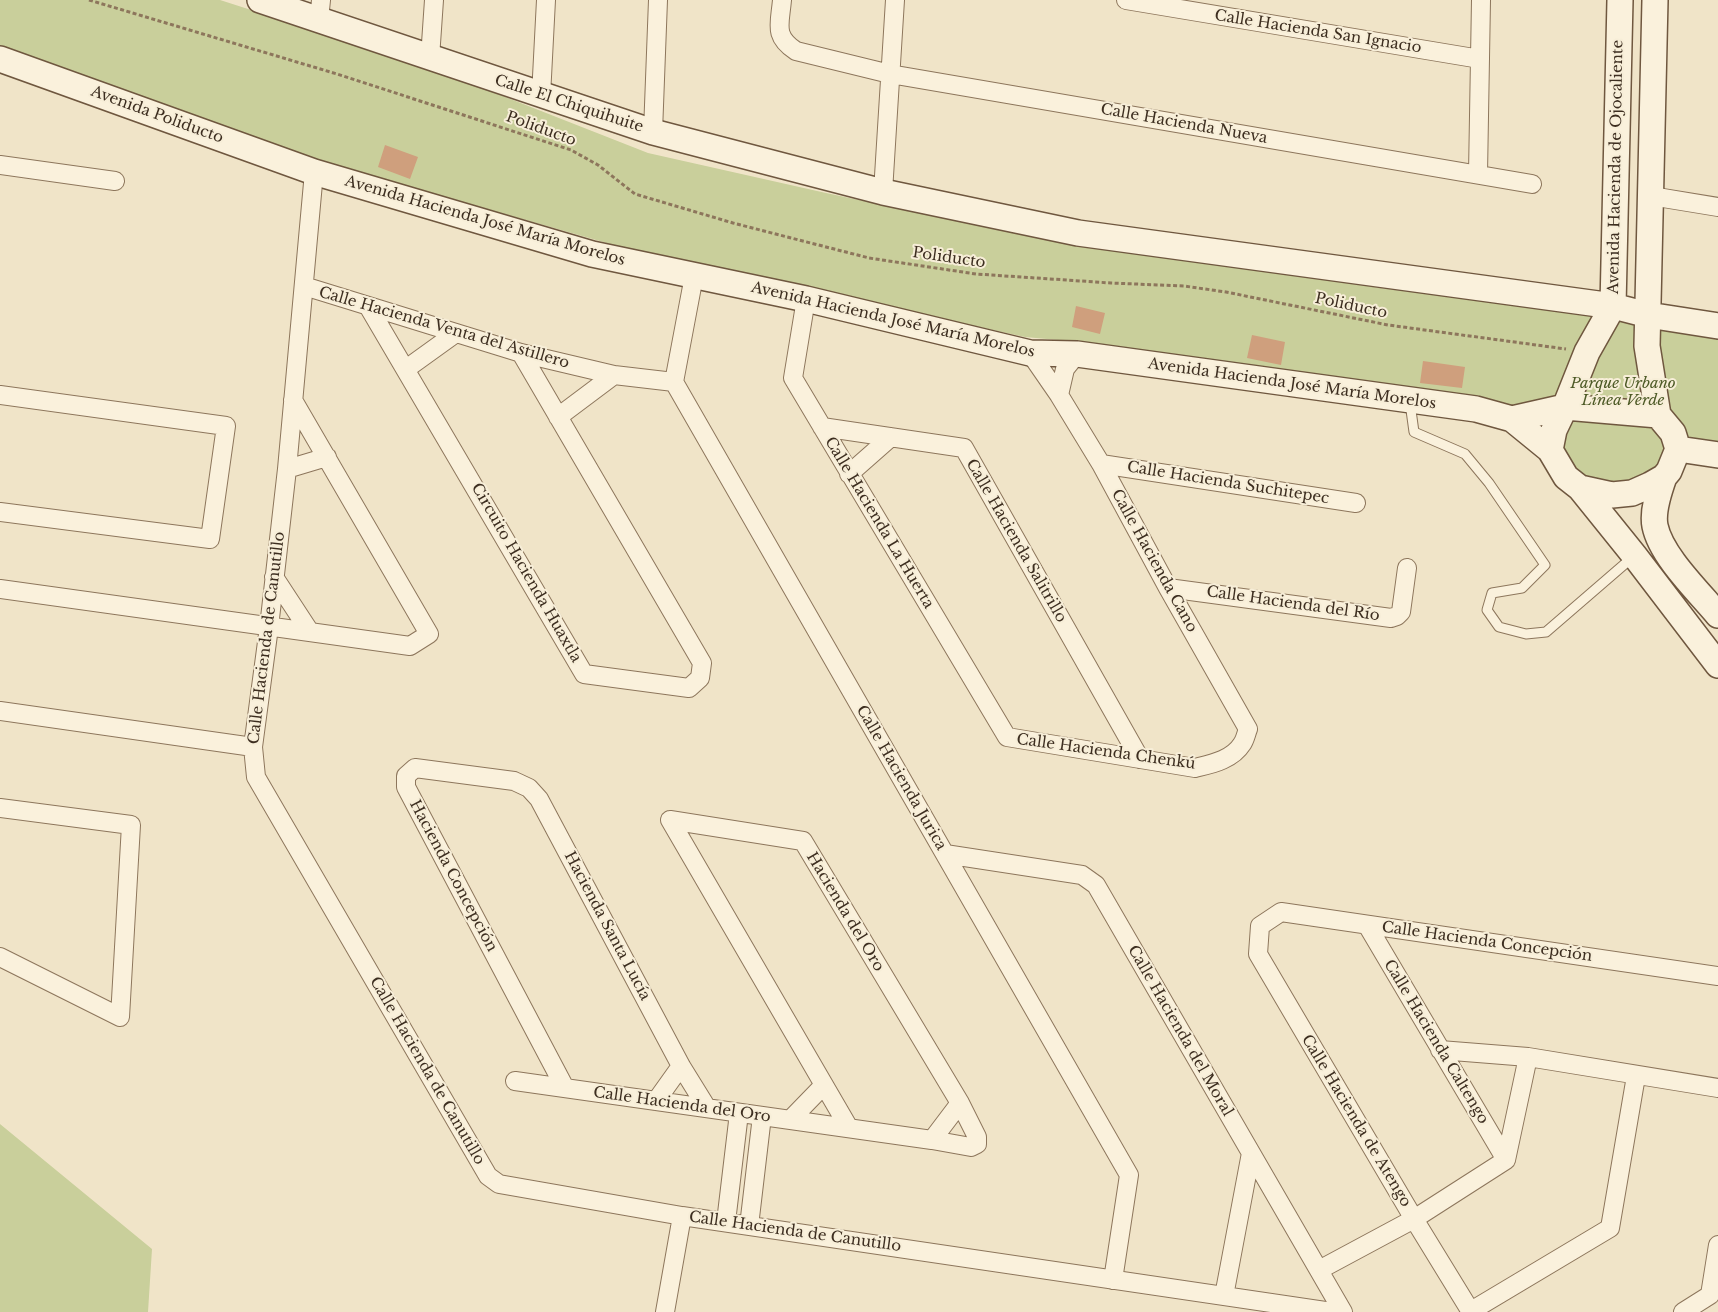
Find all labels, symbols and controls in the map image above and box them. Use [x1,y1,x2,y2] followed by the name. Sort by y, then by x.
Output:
[1213,7,1423,57] street label: Calle Hacienda San Ignacio
[1605,40,1627,294] street label: Avenida Hacienda de Ojocaliente
[492,71,646,137] street label: Calle El Chiquihuite
[88,83,226,147] street label: Avenida Poliducto
[1099,100,1269,148] street label: Calle Hacienda Nueva
[503,108,579,150] street label: Poliducto
[343,172,627,270] street label: Avenida Hacienda José María Morelos
[911,244,987,272] street label: Poliducto
[749,279,1037,361] street label: Avenida Hacienda José María Morelos
[317,284,571,372] street label: Calle Hacienda Venta del Astillero
[1313,290,1389,322] street label: Poliducto
[1147,355,1437,413] street label: Avenida Hacienda José María Morelos
[1570,375,1676,410] park label: Parque Urbano Línea Verde
[821,434,937,612] street label: Calle Hacienda La Huerta
[962,456,1070,626] street label: Calle Hacienda Salitrillo
[1126,458,1330,508] street label: Calle Hacienda Suchitepec
[467,480,585,666] street label: Circuito Hacienda Huaxtla
[1107,486,1201,636] street label: Calle Hacienda Cano
[245,531,289,745] street label: Calle Hacienda de Canutillo
[1205,583,1381,625] street label: Calle Hacienda del Río
[852,702,950,854] street label: Calle Hacienda Jurica
[1015,731,1197,773] street label: Calle Hacienda Chenkú
[405,797,501,955] street label: Hacienda Concepción
[560,848,654,1004] street label: Hacienda Santa Lucía
[802,849,888,975] street label: Hacienda del Oro
[1381,918,1593,966] street label: Calle Hacienda Concepción
[1124,942,1236,1120] street label: Calle Hacienda del Moral
[1380,957,1492,1127] street label: Calle Hacienda Caltengo
[366,974,488,1168] street label: Calle Hacienda de Canutillo
[1297,1032,1415,1210] street label: Calle Hacienda de Atengo
[592,1084,772,1126] street label: Calle Hacienda del Oro
[688,1208,902,1256] street label: Calle Hacienda de Canutillo

